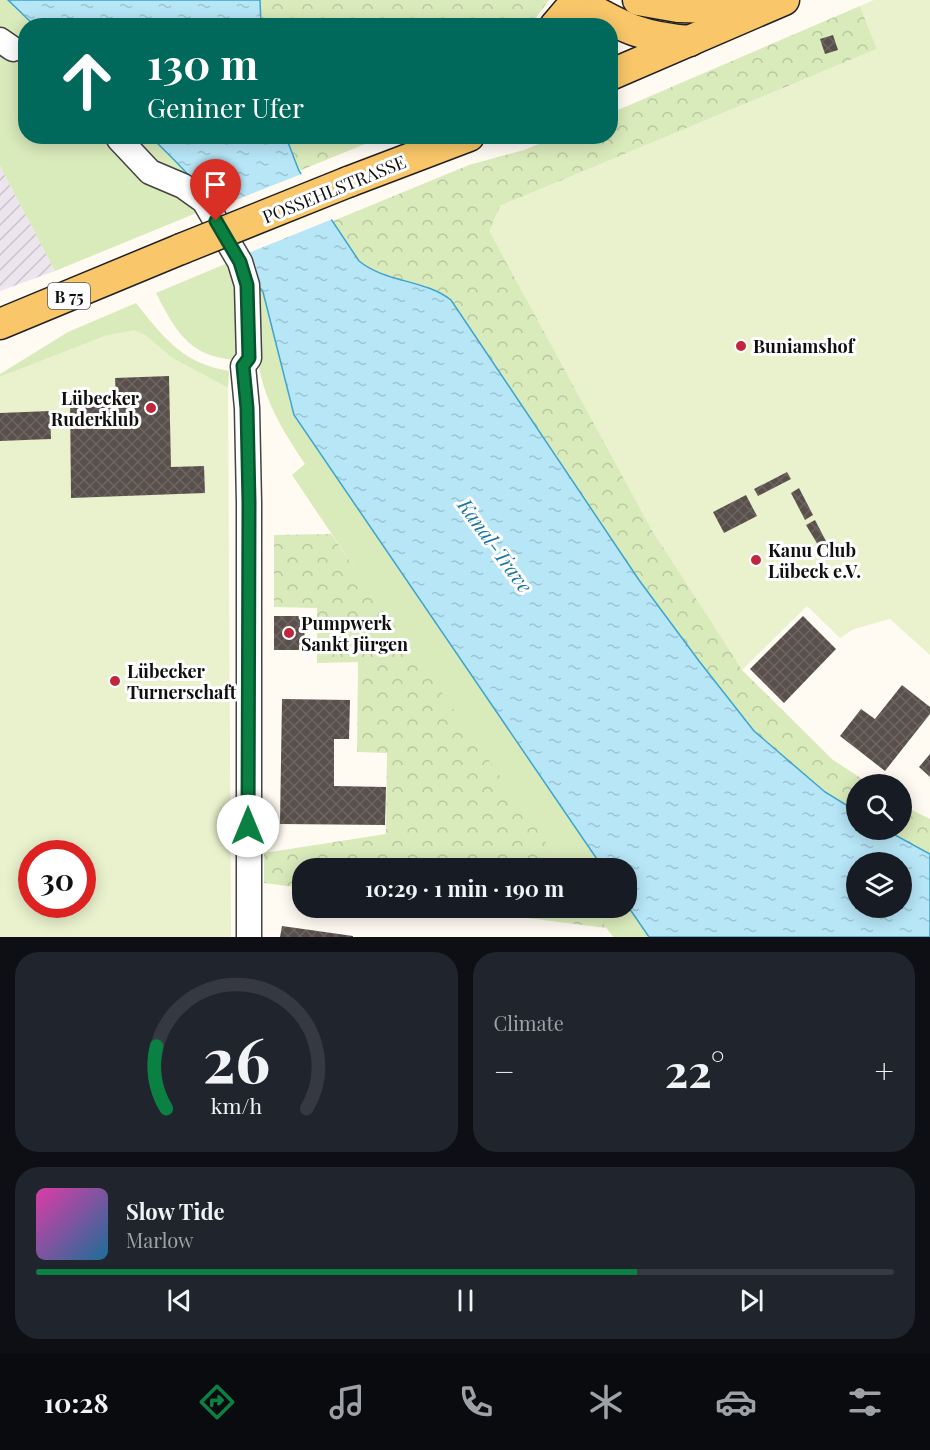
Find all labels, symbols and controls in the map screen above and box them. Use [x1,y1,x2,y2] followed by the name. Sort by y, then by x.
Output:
[147,35,258,91] text: 130 m
[48,42,126,120] icon: ahead
[147,89,304,125] text: Geniner Ufer
[259,149,409,229] street label: POSSEHLSTRASSE
[190,159,241,221] pin
[199,168,232,201] icon: arrive
[48,283,90,309] road number: B 75
[753,334,856,358] place label: Buniamshof
[734,339,748,353] marker: Buniamshof
[51,386,140,431] place label: Lübecker Ruderklub
[144,401,158,415] marker: Lübecker Ruderklub
[452,492,540,598] water label: Kanal-Trave
[768,538,861,583] place label: Kanu Club Lübeck e.V.
[749,553,763,567] marker: Kanu Club Lübeck e.V.
[301,611,408,656] place label: Pumpwerk Sankt Jürgen
[282,626,296,640] marker: Pumpwerk Sankt Jürgen
[127,659,237,704] place label: Lübecker Turnerschaft
[108,674,122,688] marker: Lübecker Turnerschaft
[846,774,912,918] map controls
[846,774,912,840] button: search
[216,794,280,858] position arrow
[18,840,96,918] speed limit sign: 30
[846,852,912,918] button: layers
[365,873,564,903] text: 10:29 · 1 min · 190 m
[494,1009,564,1036] text: Climate
[202,1015,270,1099] text: 26
[665,1039,725,1099] text: 22°
[494,1048,515,1092] text: −
[875,1048,894,1092] text: +
[211,1091,262,1119] text: km/h
[126,1196,225,1226] text: Slow Tide
[126,1226,194,1253] text: Marlow
[163,1284,196,1317] icon: previous
[449,1284,482,1317] icon: pause
[735,1284,768,1317] icon: next
[196,1381,238,1423] icon: directions
[326,1381,368,1423] icon: music
[455,1381,497,1423] icon: phone
[585,1381,627,1423] icon: climate
[715,1381,757,1423] icon: car
[844,1381,886,1423] icon: filters
[44,1384,109,1420] text: 10:28

